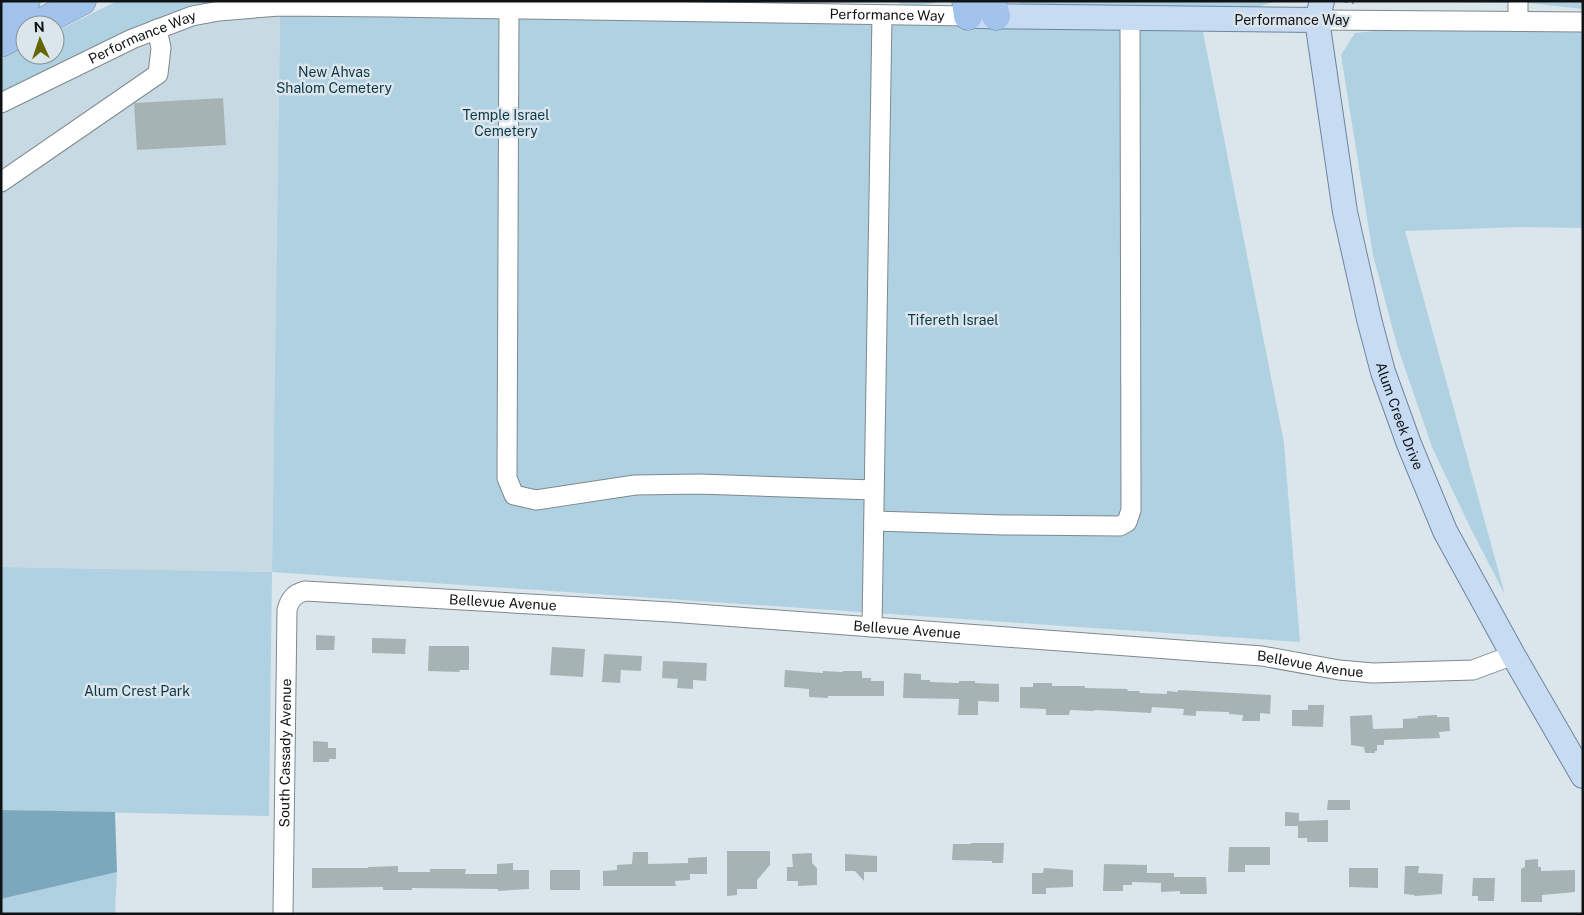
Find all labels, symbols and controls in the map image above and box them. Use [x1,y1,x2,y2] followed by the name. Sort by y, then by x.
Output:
[829,6,946,24] street label: Performance Way
[86,7,199,67] street label: Performance Way
[1234,12,1350,28] street label: Performance Way
[15,15,65,65] north arrow
[33,19,45,35] text: N
[276,64,393,96] park label: New Ahvas Shalom Cemetery
[462,107,550,139] park label: Temple Israel Cemetery
[907,312,999,328] park label: Tifereth Israel
[1373,360,1427,472] street label: Alum Creek Drive
[449,591,557,613] street label: Bellevue Avenue
[853,618,961,642] street label: Bellevue Avenue
[1257,648,1364,680] street label: Bellevue Avenue
[276,678,294,828] street label: South Cassady Avenue
[84,683,190,699] park label: Alum Crest Park

